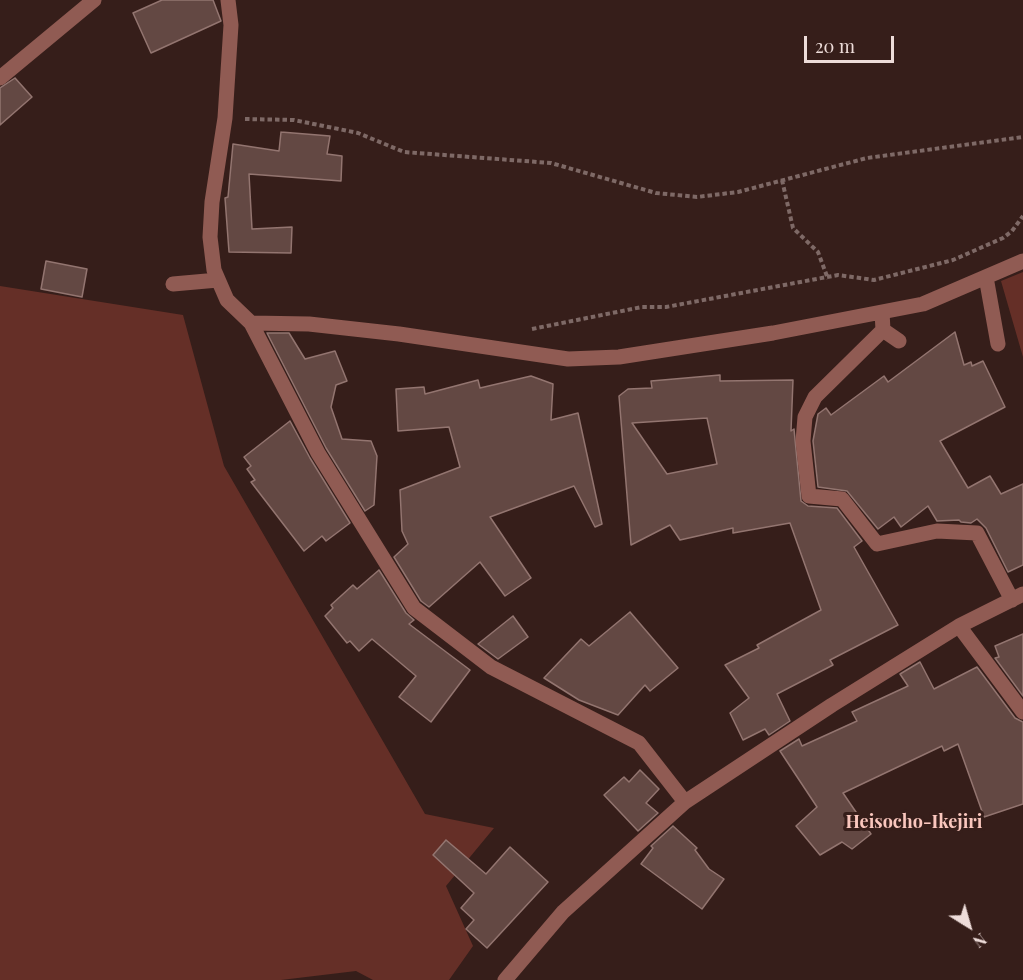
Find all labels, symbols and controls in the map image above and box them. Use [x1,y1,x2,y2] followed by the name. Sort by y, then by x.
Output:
[807,24,897,62] scale bar
[815,34,855,58] text: 20 m
[846,811,982,833] district label: Heisocho-Ikejiri
[939,896,999,956] north arrow
[969,929,991,953] text: N

